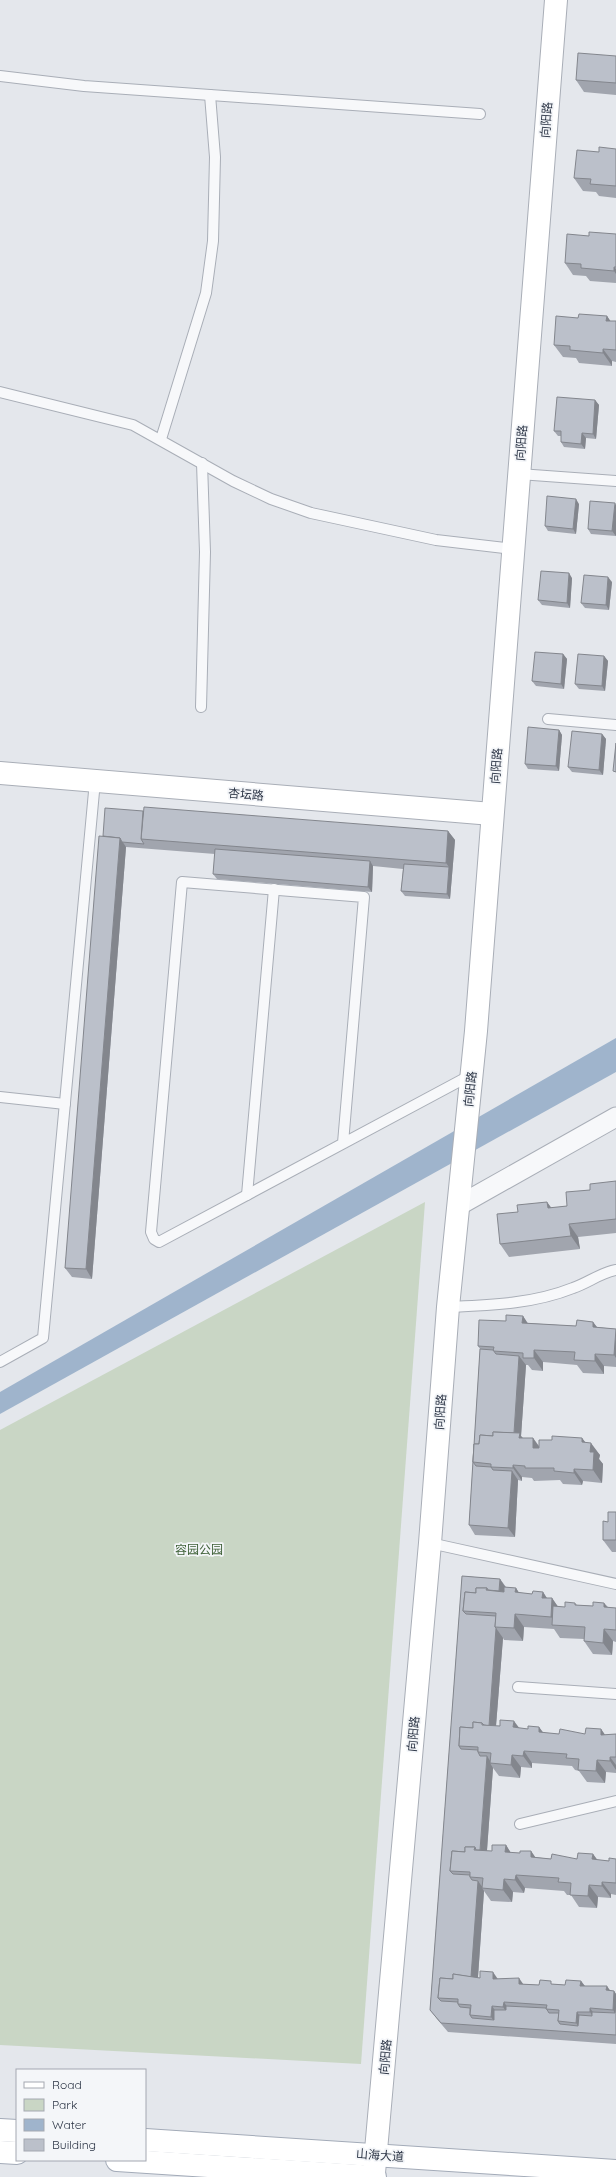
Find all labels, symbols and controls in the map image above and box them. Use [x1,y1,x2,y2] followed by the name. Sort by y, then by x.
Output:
[537,102,555,138] street label: 向阳路
[512,425,530,461] street label: 向阳路
[487,748,505,784] street label: 向阳路
[227,785,265,803] street label: 杏坛路
[461,1070,479,1108] street label: 向阳路
[431,1394,449,1430] street label: 向阳路
[175,1542,223,1557] park label: 容园公园
[404,1715,422,1753] street label: 向阳路
[376,2038,394,2076] street label: 向阳路
[16,2069,146,2161] legend
[52,2077,82,2092] text: Road
[52,2097,77,2112] text: Park
[52,2117,87,2132] text: Water
[52,2137,96,2152] text: Building
[356,2146,404,2164] street label: 山海大道

